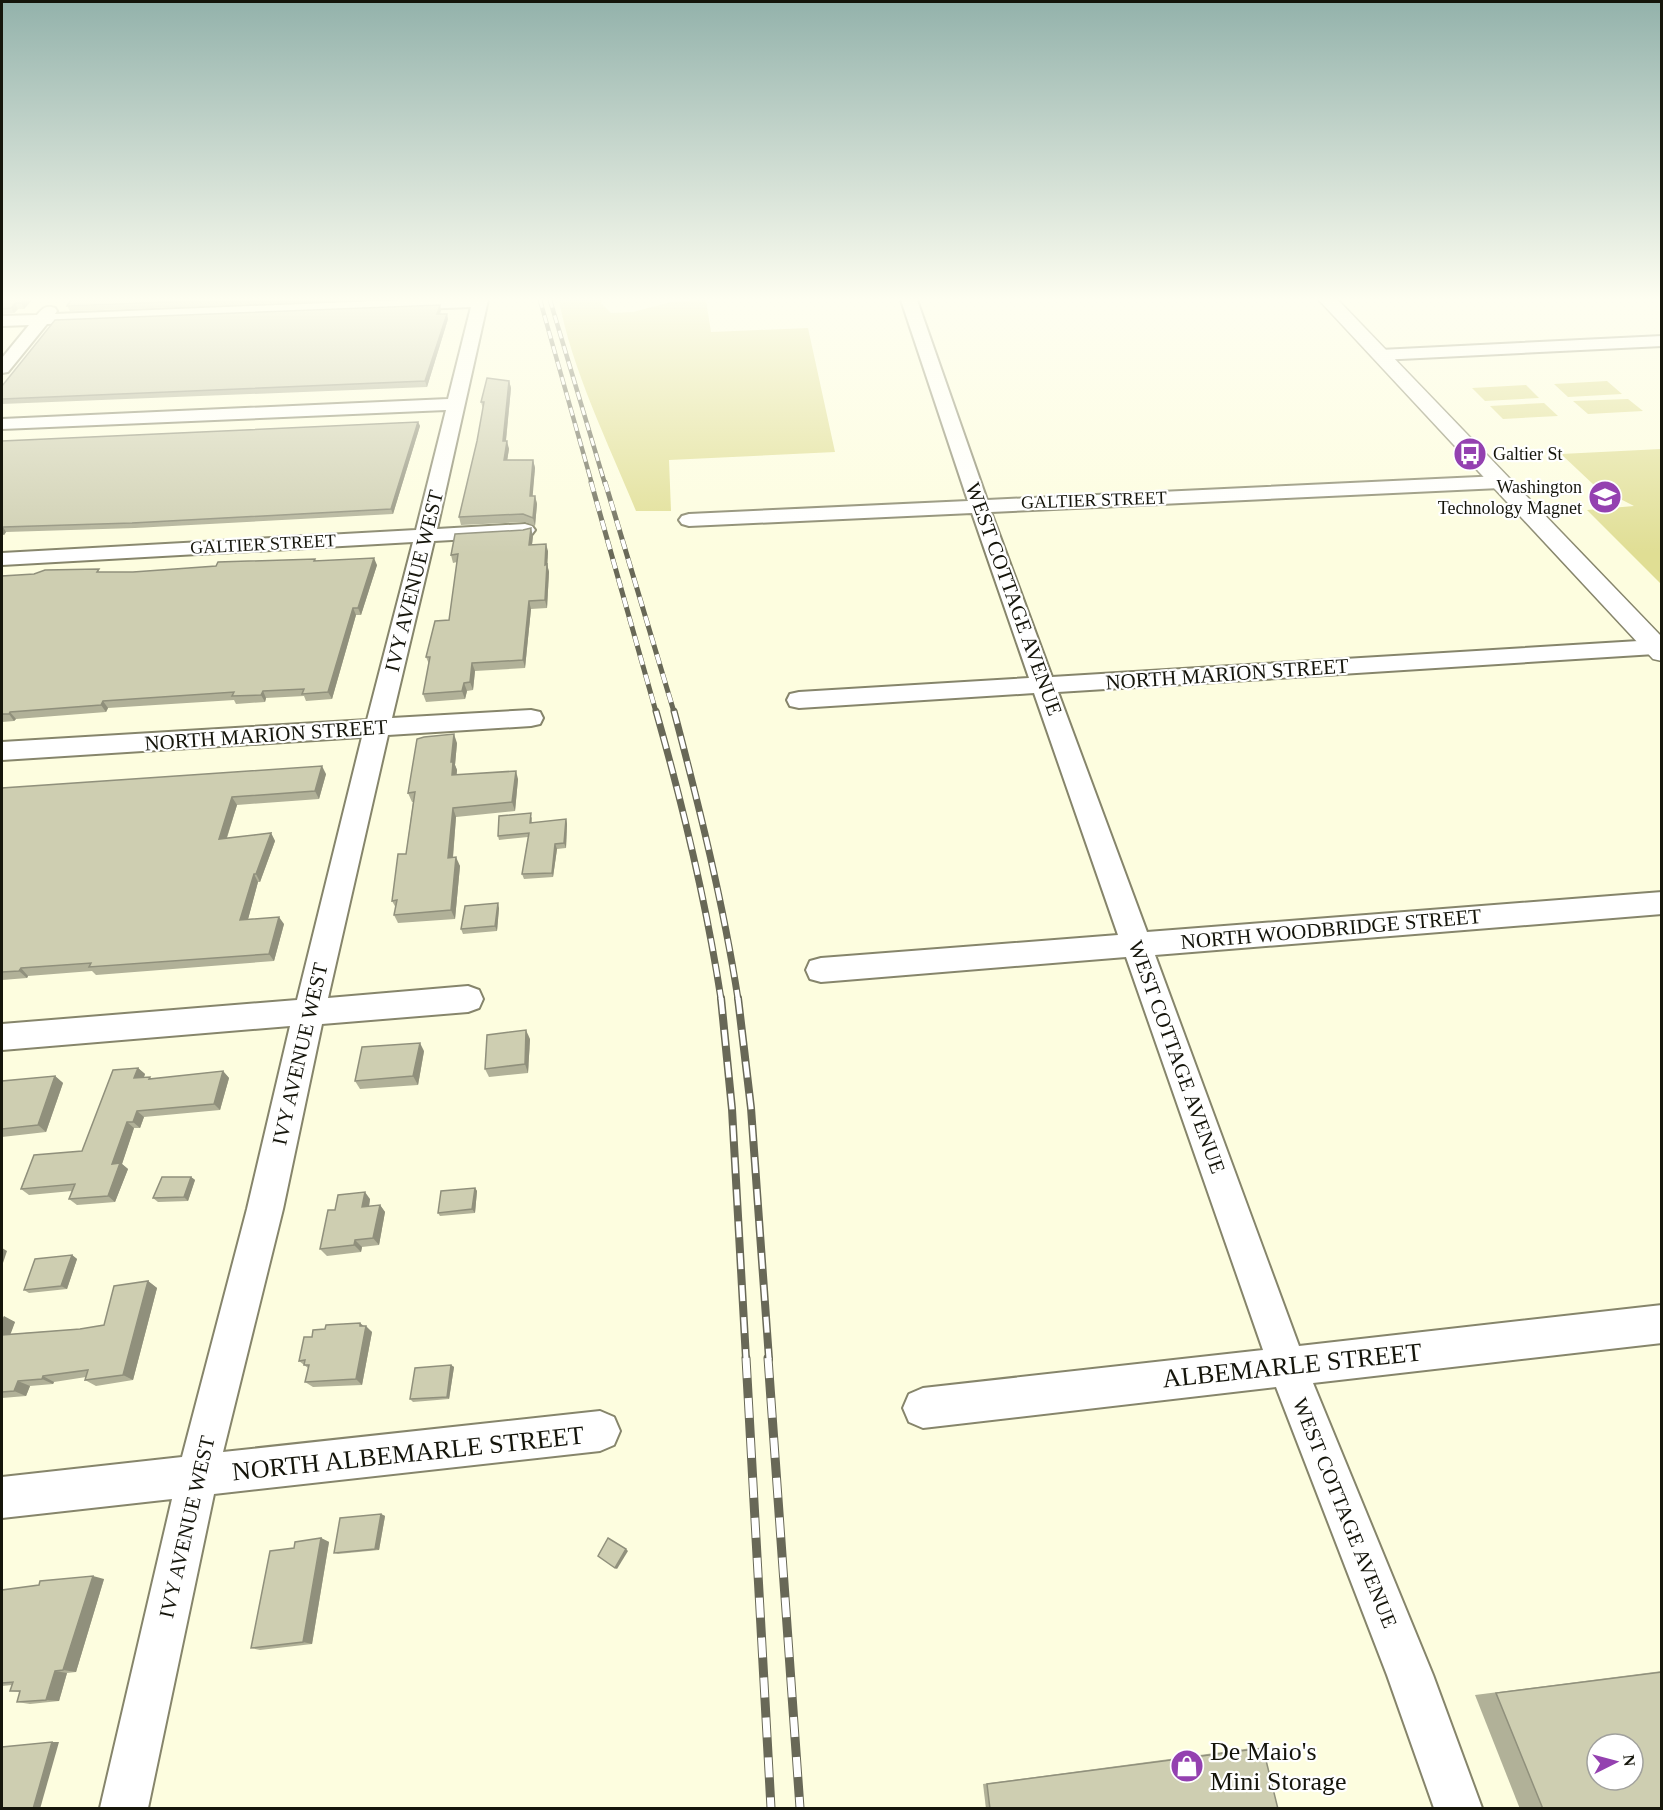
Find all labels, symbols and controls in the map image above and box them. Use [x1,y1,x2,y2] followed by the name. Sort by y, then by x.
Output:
[1452,436,1488,472] bus stop icon: Galtier St
[1493,444,1563,464] place label: Galtier St
[1438,477,1582,518] place label: Washington Technology Magnet
[961,479,1067,719] street label: WEST COTTAGE AVENUE
[1587,479,1623,515] school or university icon: Washington Technology Magnet
[1021,487,1167,513] street label: GALTIER STREET
[380,488,448,674] street label: IVY AVENUE WEST
[190,530,336,558] street label: GALTIER STREET
[1105,654,1350,694] street label: NORTH MARION STREET
[144,715,389,755] street label: NORTH MARION STREET
[1180,904,1482,954] street label: NORTH WOODBRIDGE STREET
[1124,937,1230,1177] street label: WEST COTTAGE AVENUE
[267,960,333,1147] street label: IVY AVENUE WEST
[1161,1337,1423,1394] street label: ALBEMARLE STREET
[1288,1394,1402,1632] street label: WEST COTTAGE AVENUE
[231,1421,586,1486] street label: NORTH ALBEMARLE STREET
[154,1433,220,1620] street label: IVY AVENUE WEST
[1585,1732,1645,1792] north arrow
[1210,1737,1347,1796] place label: De Maio's Mini Storage
[1169,1748,1205,1784] shop icon: De Maio's Mini Storage
[1620,1754,1639,1768] text: N

